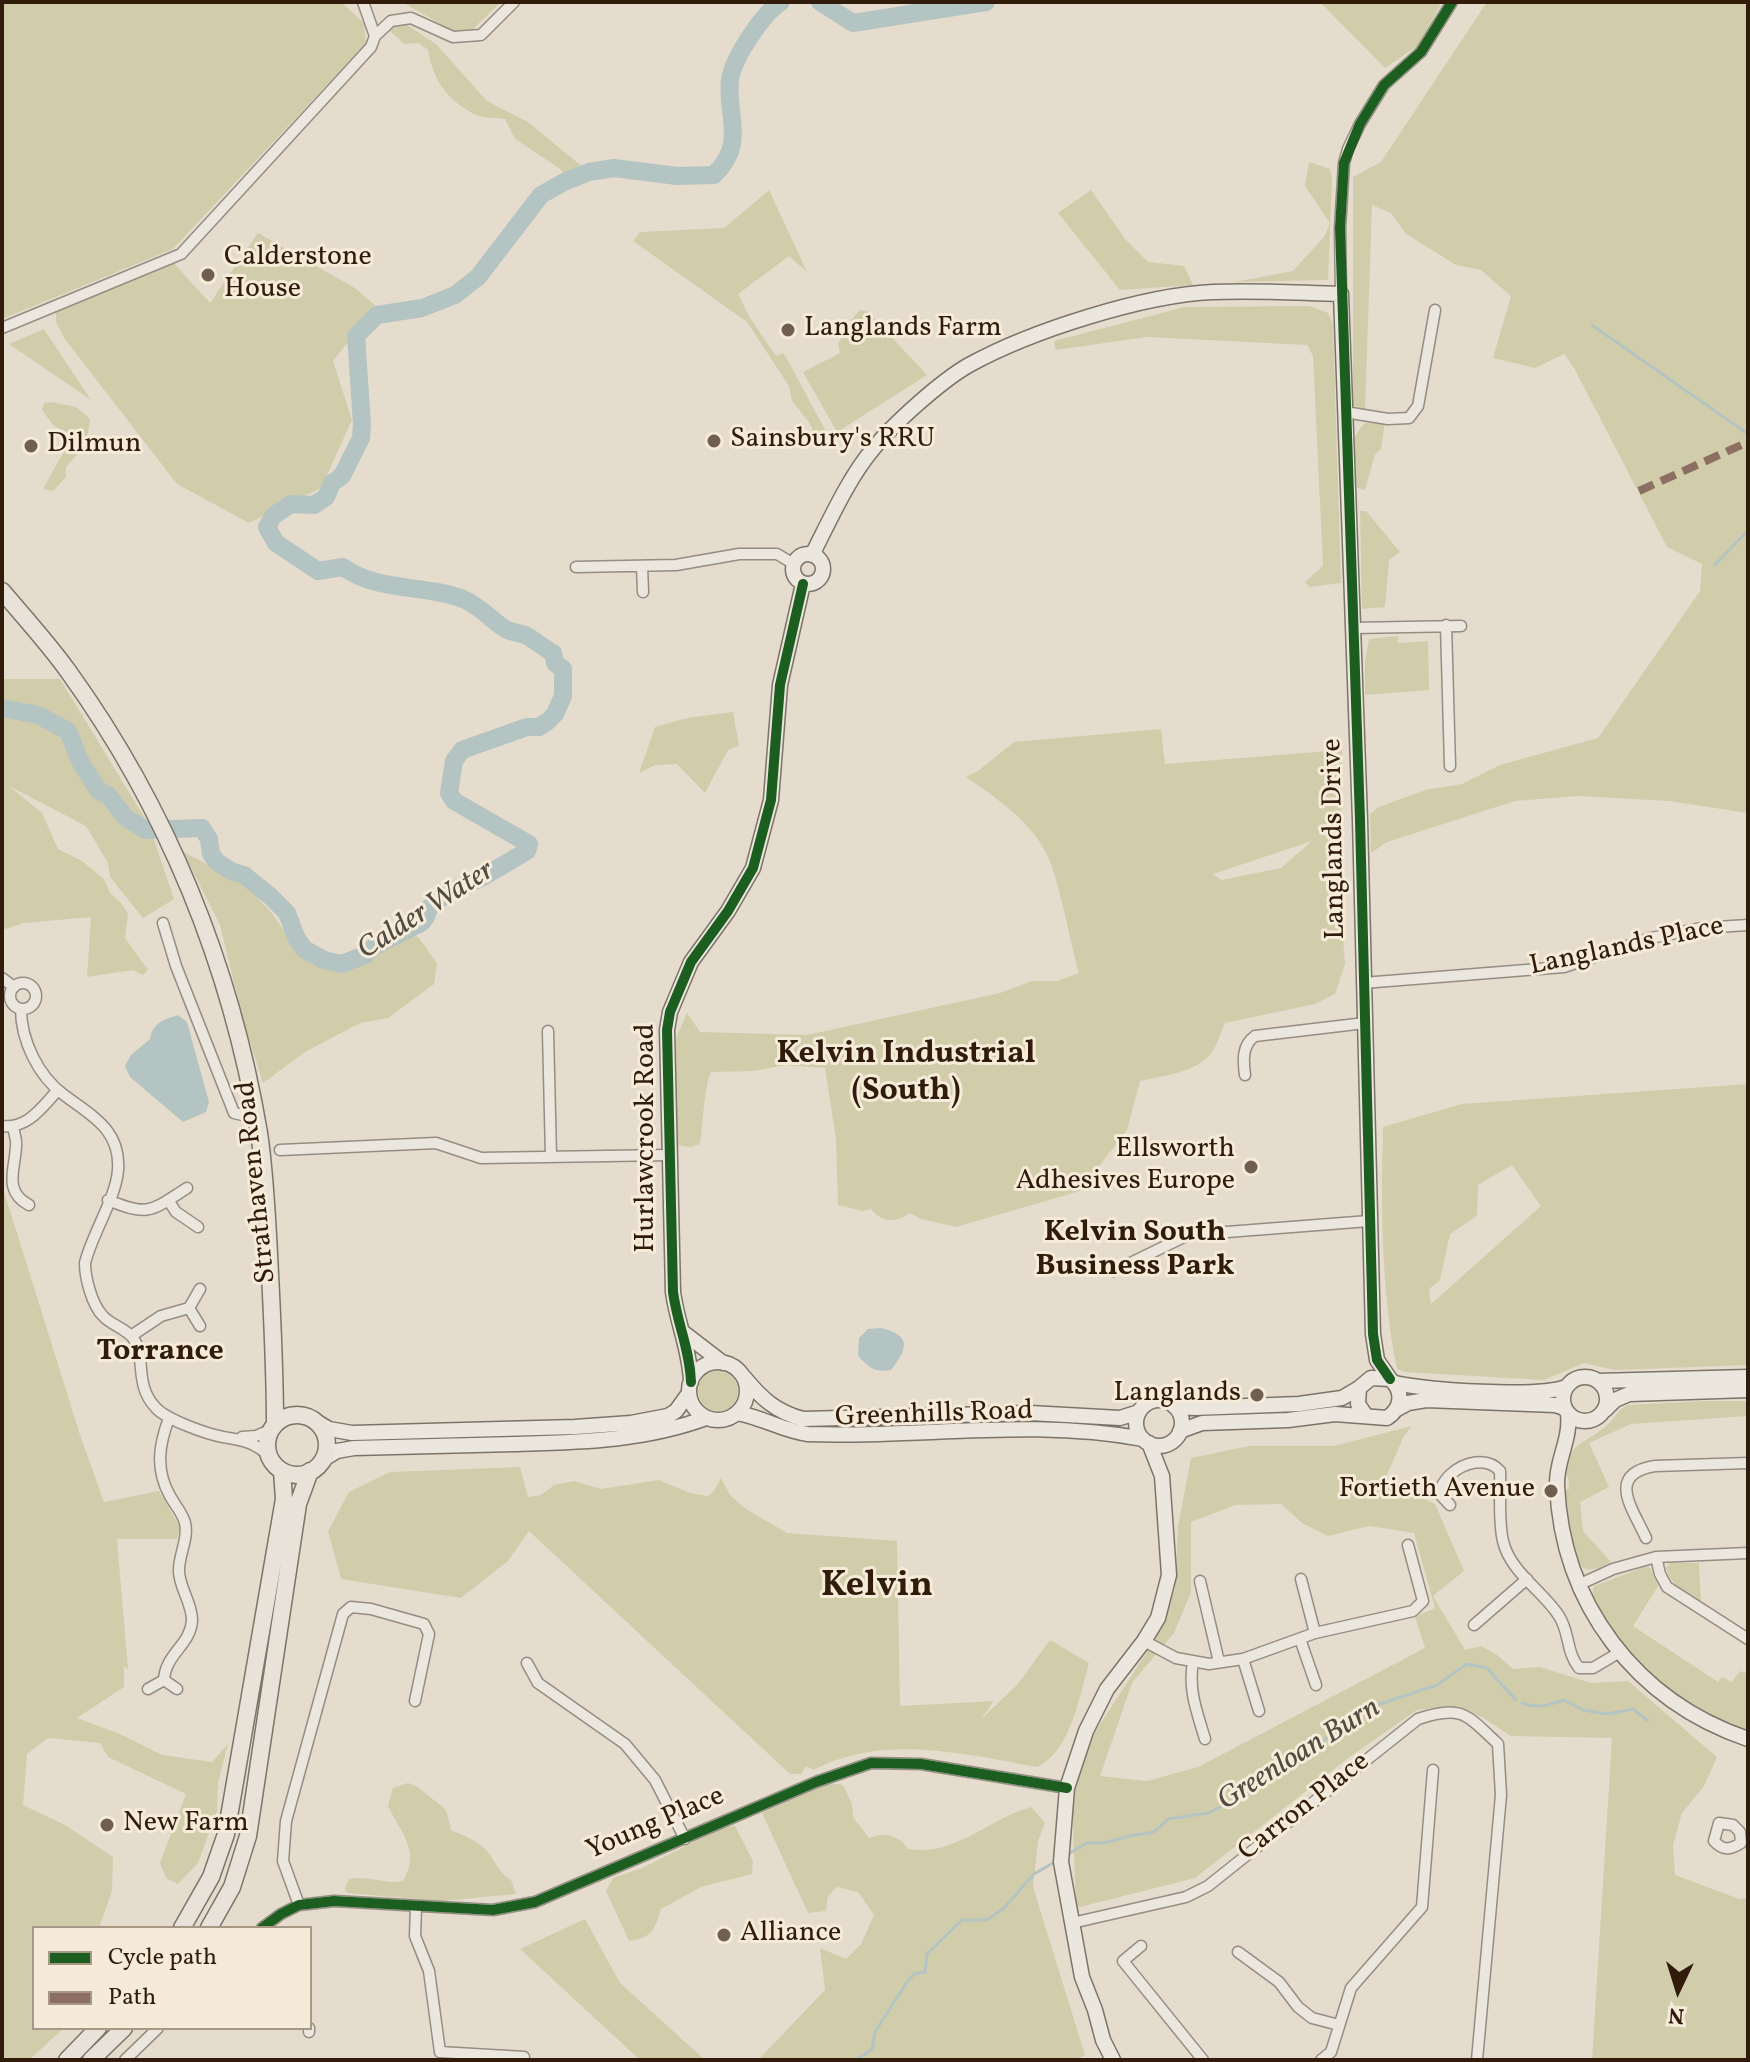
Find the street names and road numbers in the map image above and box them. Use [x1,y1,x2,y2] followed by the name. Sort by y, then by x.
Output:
[1317,738,1355,940] street label: Langlands Drive
[1527,911,1727,985] street label: Langlands Place
[631,1023,665,1253] street label: Hurlawcrook Road
[231,1079,285,1285] street label: Strathaven Road
[834,1396,1034,1436] street label: Greenhills Road
[1233,1746,1377,1870] street label: Carron Place
[582,1781,730,1869] street label: Young Place

